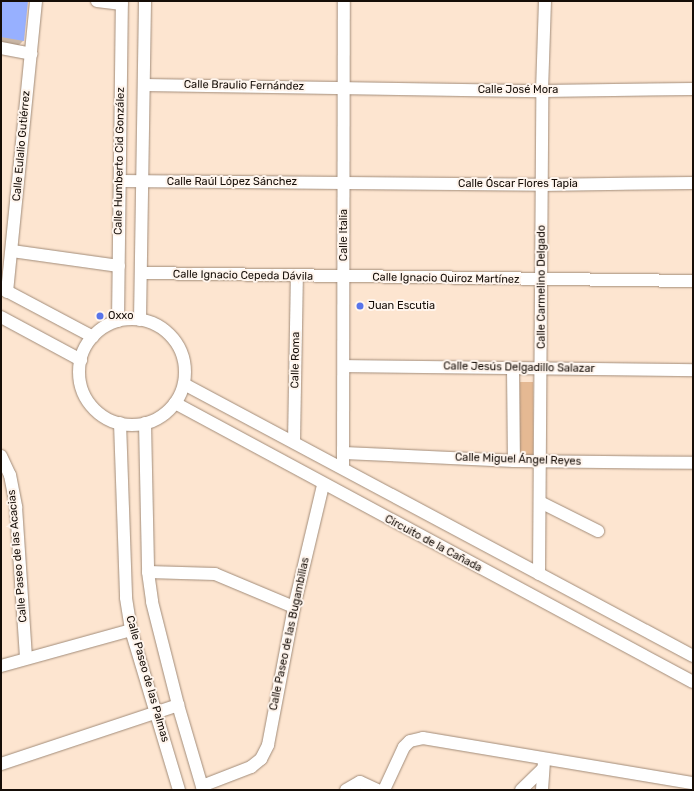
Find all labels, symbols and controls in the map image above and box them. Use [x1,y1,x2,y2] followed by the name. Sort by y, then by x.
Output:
[184,78,304,94] street label: Calle Braulio Fernández
[478,83,558,97] street label: Calle José Mora
[112,87,128,235] street label: Calle Humberto Cid González
[11,90,33,202] street label: Calle Eulalio Gutiérrez
[167,175,297,189] street label: Calle Raúl López Sánchez
[458,177,578,191] street label: Calle Óscar Flores Tapia
[337,209,351,261] street label: Calle Italia
[535,225,549,349] street label: Calle Carmelino Delgado
[173,268,313,284] street label: Calle Ignacio Cepeda Dávila
[372,271,520,287] street label: Calle Ignacio Quiroz Martínez
[368,299,435,313] place label: Juan Escutia
[355,301,365,311] marker: Juan Escutia
[108,309,133,323] place label: Oxxo
[95,311,105,321] marker: Oxxo
[289,331,303,389] street label: Calle Roma
[443,360,595,376] street label: Calle Jesús Delgadillo Salazar
[455,451,581,469] street label: Calle Miguel Ángel Reyes
[6,489,30,623] street label: Calle Paseo de las Acacias
[382,513,484,575] street label: Circuito de la Cañada
[267,556,313,712] street label: Calle Paseo de las Bugambilias
[123,614,171,744] street label: Calle Paseo de las Palmas

